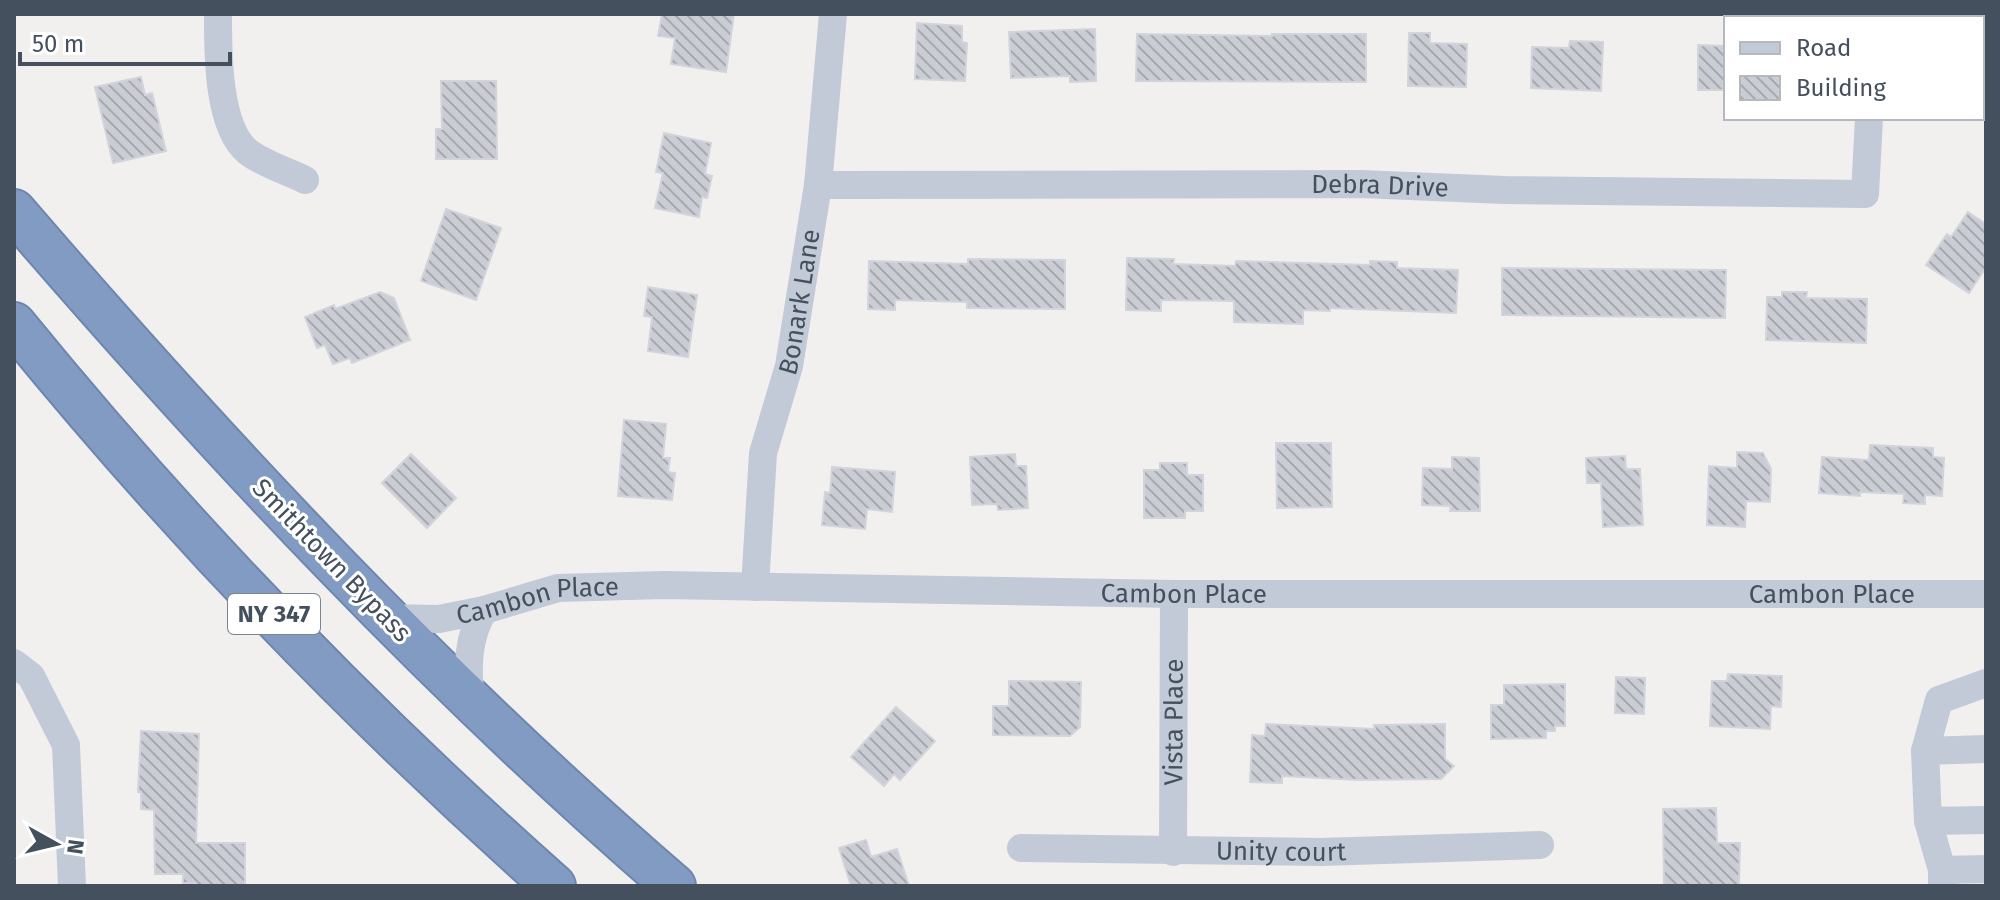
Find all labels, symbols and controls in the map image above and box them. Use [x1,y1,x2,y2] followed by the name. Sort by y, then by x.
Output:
[20,16,230,66] scale bar
[1724,16,1984,120] legend
[32,30,84,58] text: 50 m
[1796,34,1851,62] text: Road
[1796,74,1886,102] text: Building
[1311,169,1449,204] street label: Debra Drive
[772,227,827,379] street label: Bonark Lane
[246,472,417,648] street label: Smithtown Bypass
[454,571,619,631] street label: Cambon Place
[1100,578,1267,610] street label: Cambon Place
[1749,579,1915,610] street label: Cambon Place
[228,594,320,634] road number: NY 347
[1158,659,1190,785] street label: Vista Place
[16,804,96,884] north arrow
[1216,836,1347,868] street label: Unity court
[61,838,90,856] text: N

